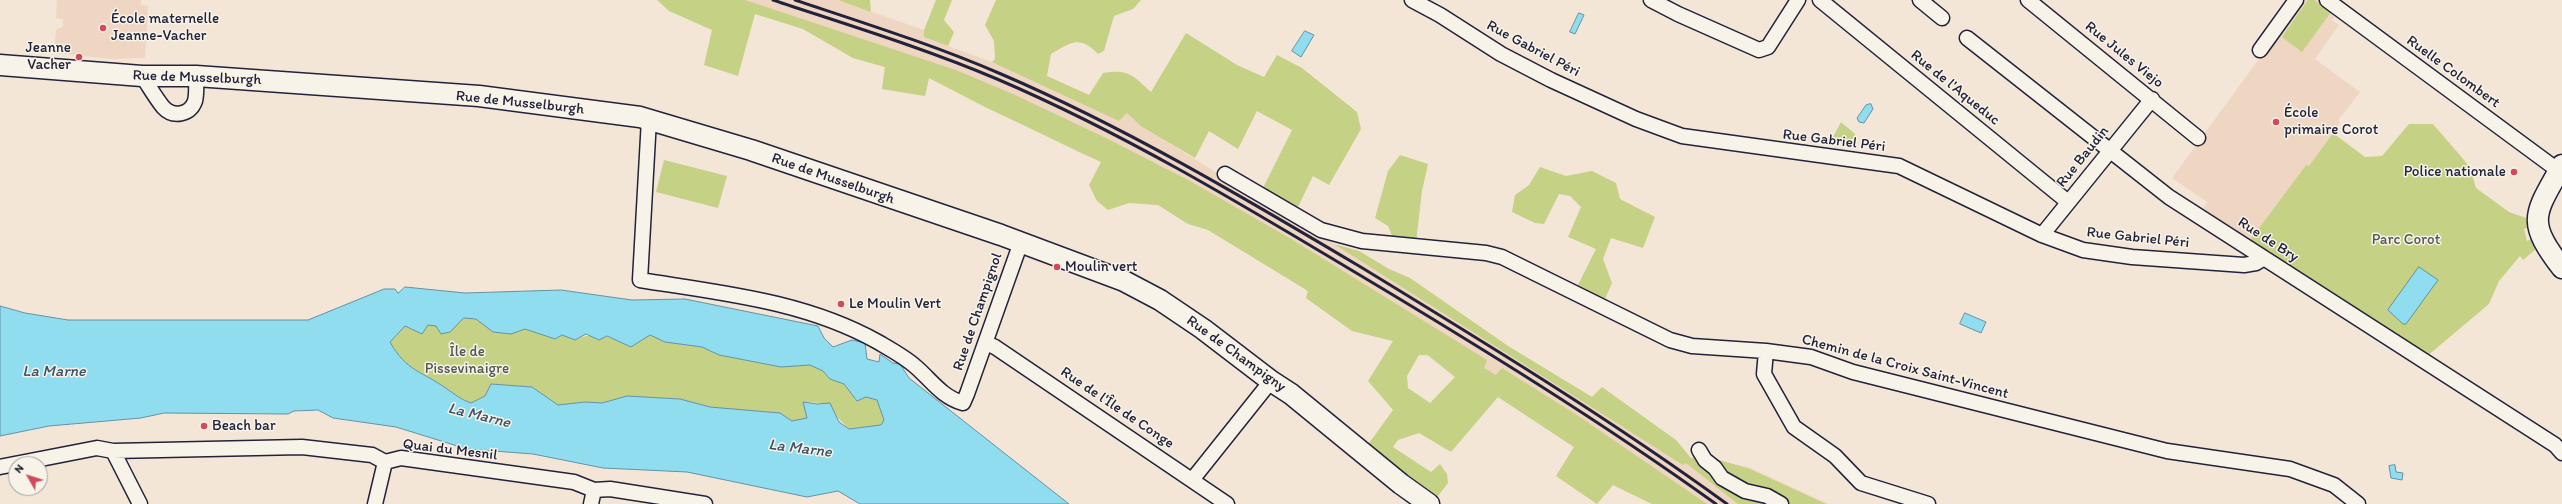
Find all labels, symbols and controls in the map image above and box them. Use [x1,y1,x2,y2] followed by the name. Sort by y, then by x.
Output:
[111,10,219,45] place label: École maternelle Jeanne-Vacher
[1483,17,1583,81] street label: Rue Gabriel Péri
[2081,18,2167,92] street label: Rue Jules Viejo
[98,23,108,33] marker: École maternelle Jeanne-Vacher
[2403,32,2503,112] street label: Ruelle Colombert
[25,39,71,74] place label: Jeanne Vacher
[1907,46,2003,130] street label: Rue de l'Aqueduc
[74,52,84,62] marker: Jeanne Vacher
[132,67,262,89] street label: Rue de Musselburgh
[455,87,585,119] street label: Rue de Musselburgh
[2284,104,2378,139] place label: École primaire Corot
[2271,117,2281,127] marker: École primaire Corot
[2053,123,2113,191] street label: Rue Baudin
[1782,126,1886,156] street label: Rue Gabriel Péri
[769,149,897,209] street label: Rue de Musselburgh
[2404,163,2506,181] place label: Police nationale
[2509,167,2519,177] marker: Police nationale
[2234,214,2302,266] street label: Rue de Bry
[2086,224,2190,252] street label: Rue Gabriel Péri
[2372,231,2440,249] park label: Parc Corot
[949,251,1007,373] street label: Rue de Champignol
[1065,258,1137,276] place label: Moulin vert
[1052,262,1062,272] marker: Moulin vert
[849,295,941,313] place label: Le Moulin Vert
[836,299,846,309] marker: Le Moulin Vert
[1183,312,1289,396] street label: Rue de Champigny
[1800,331,2010,403] street label: Chemin de la Croix Saint-Vincent
[425,343,509,378] park label: Île de Pissevinaigre
[22,362,86,382] water label: La Marne
[1057,363,1177,453] street label: Rue de l'Île de Conge
[446,399,512,433] water label: La Marne
[212,417,276,435] place label: Beach bar
[199,421,209,431] marker: Beach bar
[402,435,498,465] street label: Quai du Mesnil
[767,436,833,462] water label: La Marne
[8,456,48,496] north arrow
[12,462,26,476] text: N

